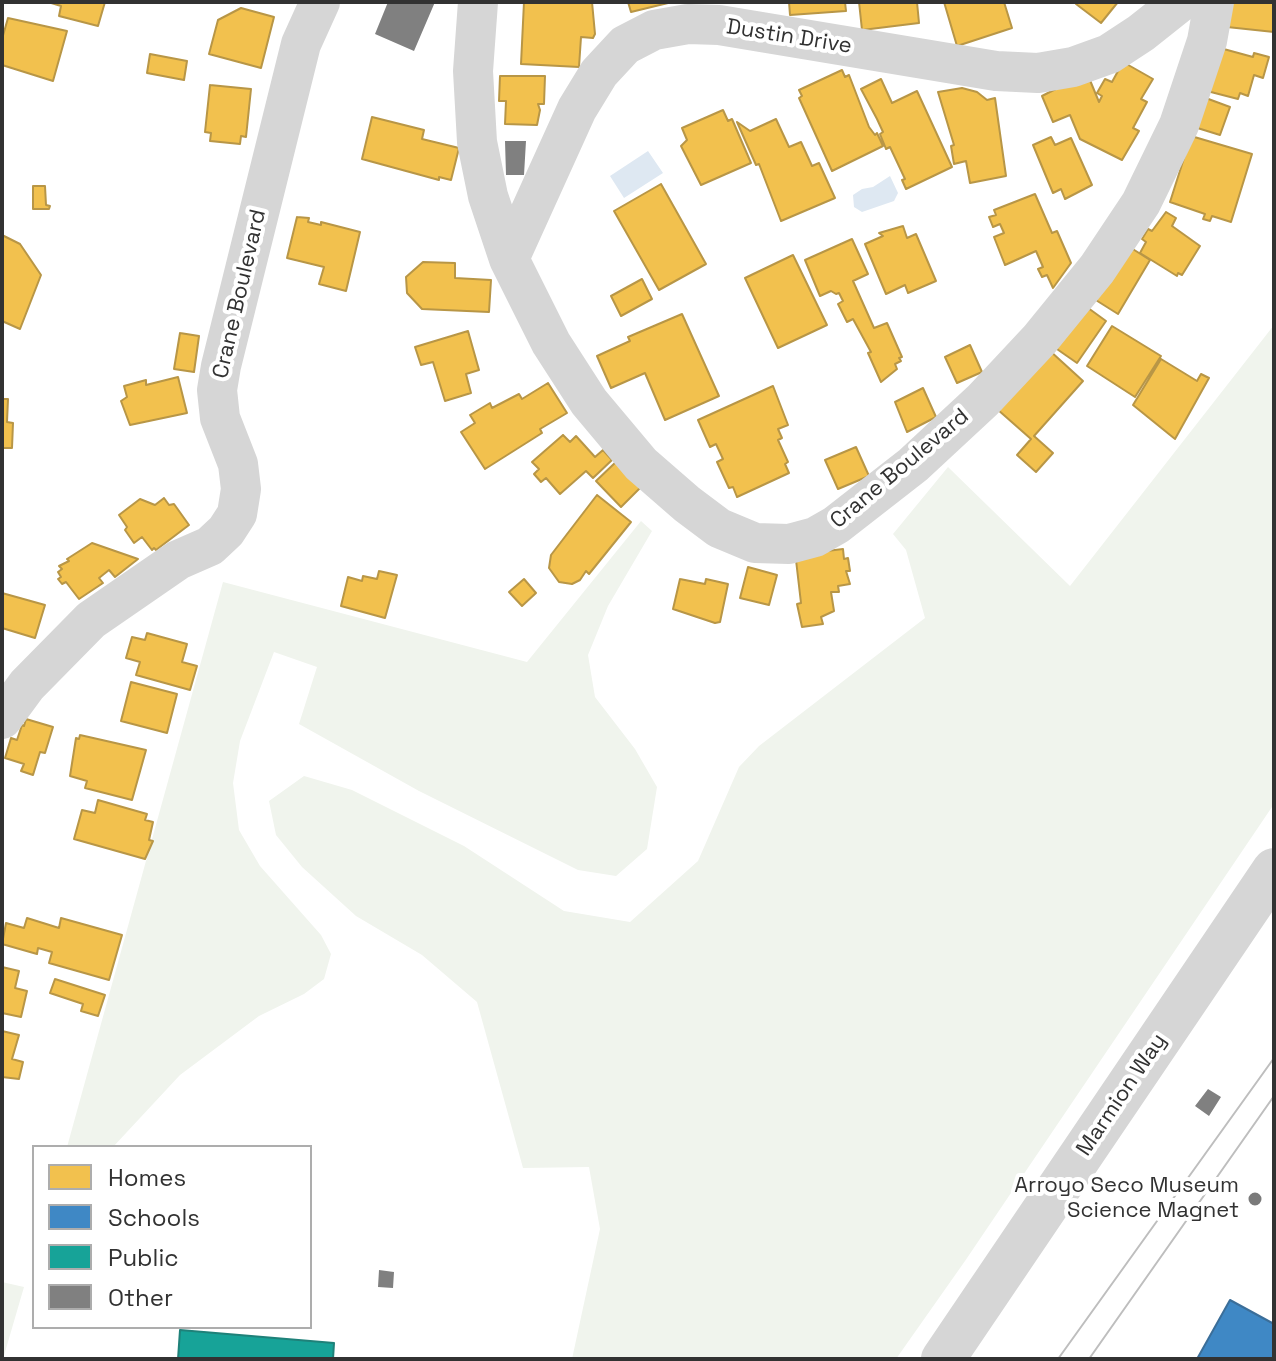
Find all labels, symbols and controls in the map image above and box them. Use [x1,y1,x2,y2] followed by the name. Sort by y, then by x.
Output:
[724,14,854,60] street label: Dustin Drive
[208,207,272,381] street label: Crane Boulevard
[825,403,975,535] street label: Crane Boulevard
[1071,1029,1173,1161] street label: Marmion Way
[32,1145,312,1329] legend
[108,1162,186,1193] text: Homes
[1014,1173,1239,1224] place label: Arroyo Seco Museum Science Magnet
[1246,1190,1264,1208] marker: Arroyo Seco Museum Science Magnet
[108,1202,200,1233] text: Schools
[108,1242,179,1273] text: Public
[108,1282,173,1313] text: Other

